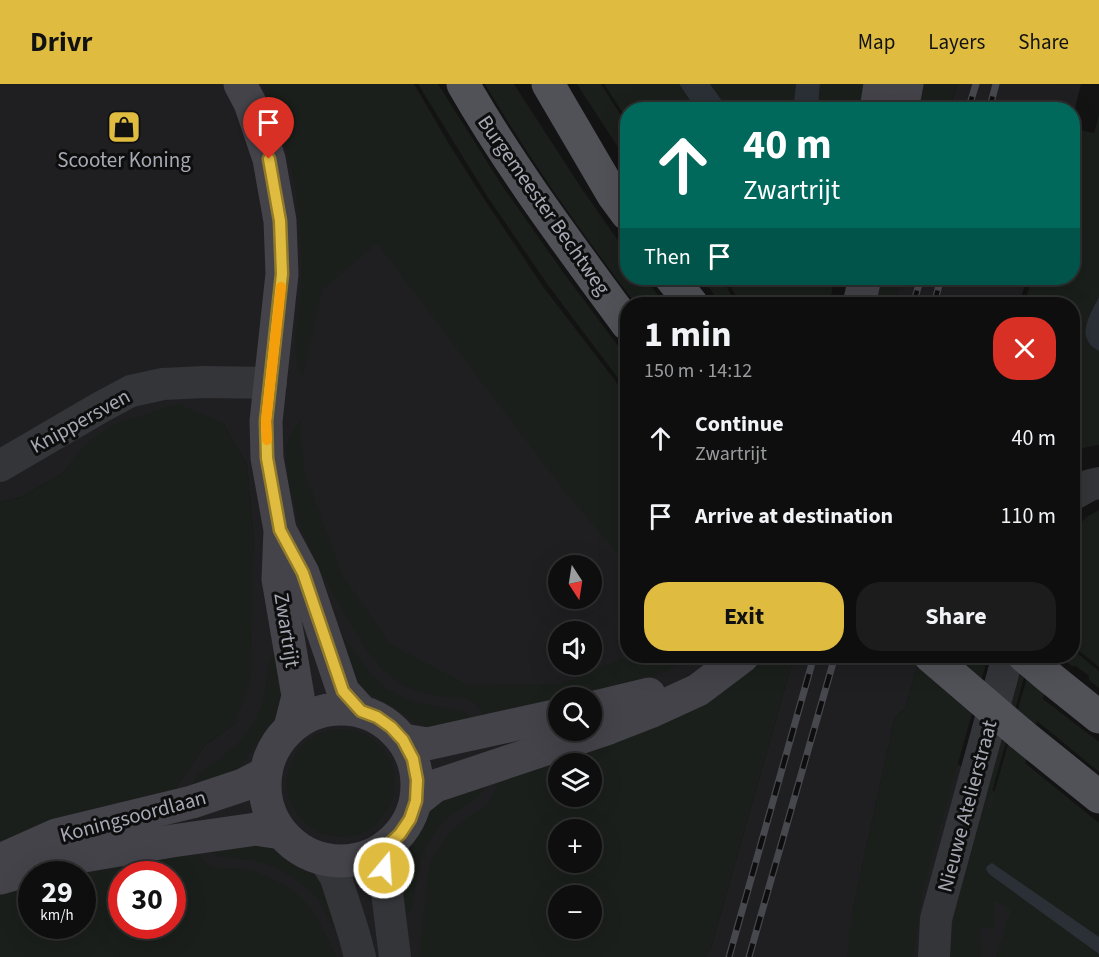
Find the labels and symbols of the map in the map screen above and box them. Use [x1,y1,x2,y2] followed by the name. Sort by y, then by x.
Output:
[243,97,294,159] pin
[106,109,142,145] shop icon: Scooter Koning
[470,109,618,301] street label: Burgemeester Bechtweg
[57,145,191,175] place label: Scooter Koning
[25,381,135,461] street label: Knippersven
[548,555,602,609] north arrow
[266,590,308,670] street label: Zwartrijt
[930,717,1004,895] street label: Nieuwe Atelierstraat
[56,782,210,850] street label: Koningsoordlaan
[352,836,416,900] position arrow
[108,861,186,939] speed limit sign: 30

